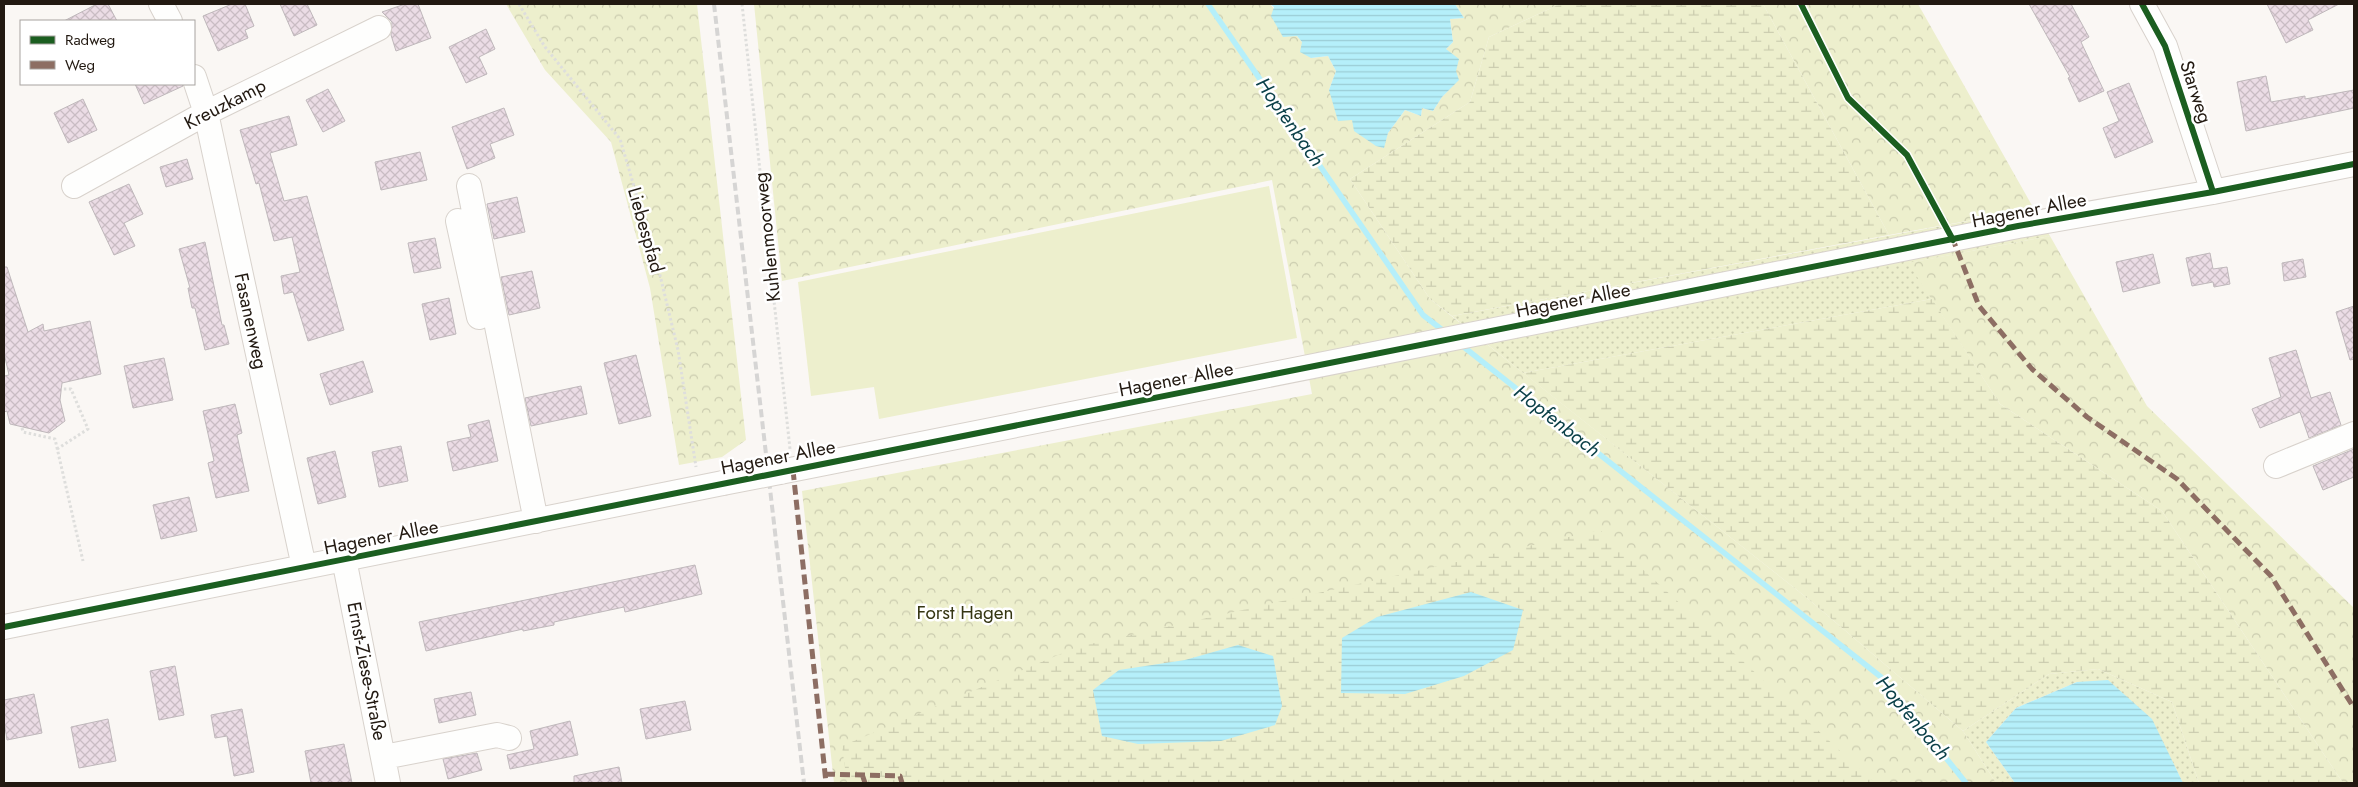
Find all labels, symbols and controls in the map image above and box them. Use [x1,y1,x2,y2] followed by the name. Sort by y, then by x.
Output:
[20,20,195,85] legend
[65,29,115,51] text: Radweg
[65,54,95,76] text: Weg
[2173,57,2219,127] street label: Starweg
[179,72,271,136] street label: Kreuzkamp
[1249,72,1331,172] water label: Hopfenbach
[747,171,787,303] street label: Kuhlenmoorweg
[621,184,671,276] street label: Liebespfad
[1969,186,2089,234] street label: Hagener Allee
[228,270,274,372] street label: Fasanenweg
[1513,276,1633,324] street label: Hagener Allee
[1116,355,1236,403] street label: Hagener Allee
[1508,378,1606,464] water label: Hopfenbach
[718,433,838,481] street label: Hagener Allee
[321,513,441,561] street label: Hagener Allee
[340,599,394,743] street label: Ernst-Ziese-Straße
[916,599,1014,626] park label: Forst Hagen
[1869,669,1957,767] water label: Hopfenbach

